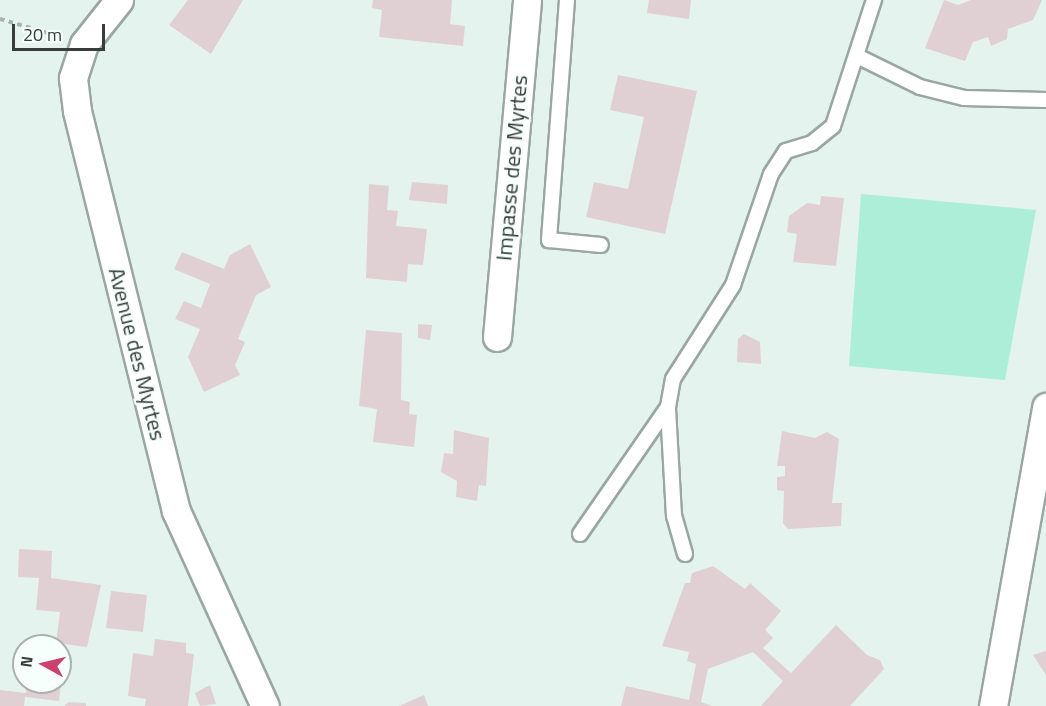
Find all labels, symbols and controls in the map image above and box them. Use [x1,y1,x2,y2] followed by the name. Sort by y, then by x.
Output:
[15,12,108,50] scale bar
[23,21,62,48] text: 20 m
[491,74,533,262] street label: Impasse des Myrtes
[103,265,171,443] street label: Avenue des Myrtes
[12,634,72,694] north arrow
[14,655,39,669] text: N

